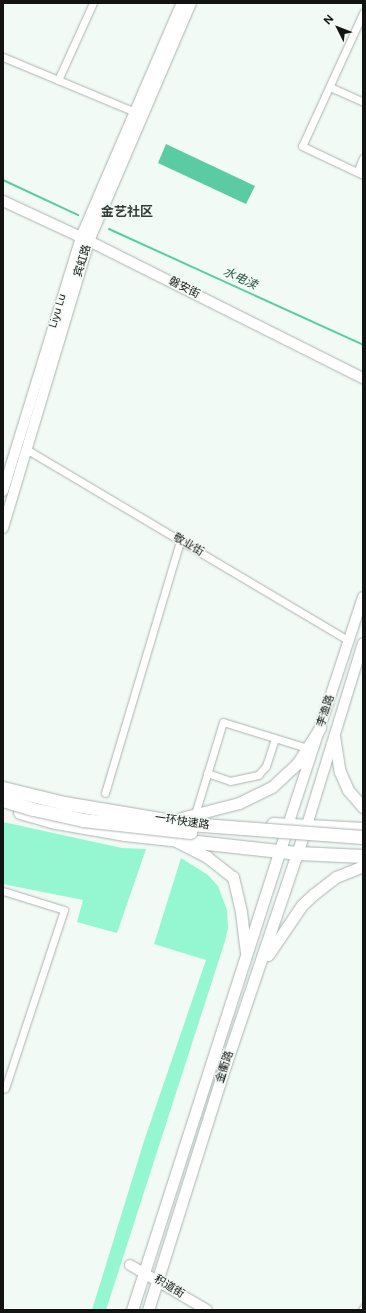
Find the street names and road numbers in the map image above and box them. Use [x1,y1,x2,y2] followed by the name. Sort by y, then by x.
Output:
[72,243,94,279] street label: 宾虹路
[166,275,202,301] street label: 磐安街
[47,292,69,330] street label: Liyu Lu
[170,531,206,559] street label: 敬业街
[315,693,337,729] street label: 李渔路
[154,812,210,832] street label: 一环快速路
[214,1049,236,1085] street label: 金衢路
[151,1273,187,1301] street label: 积道街

